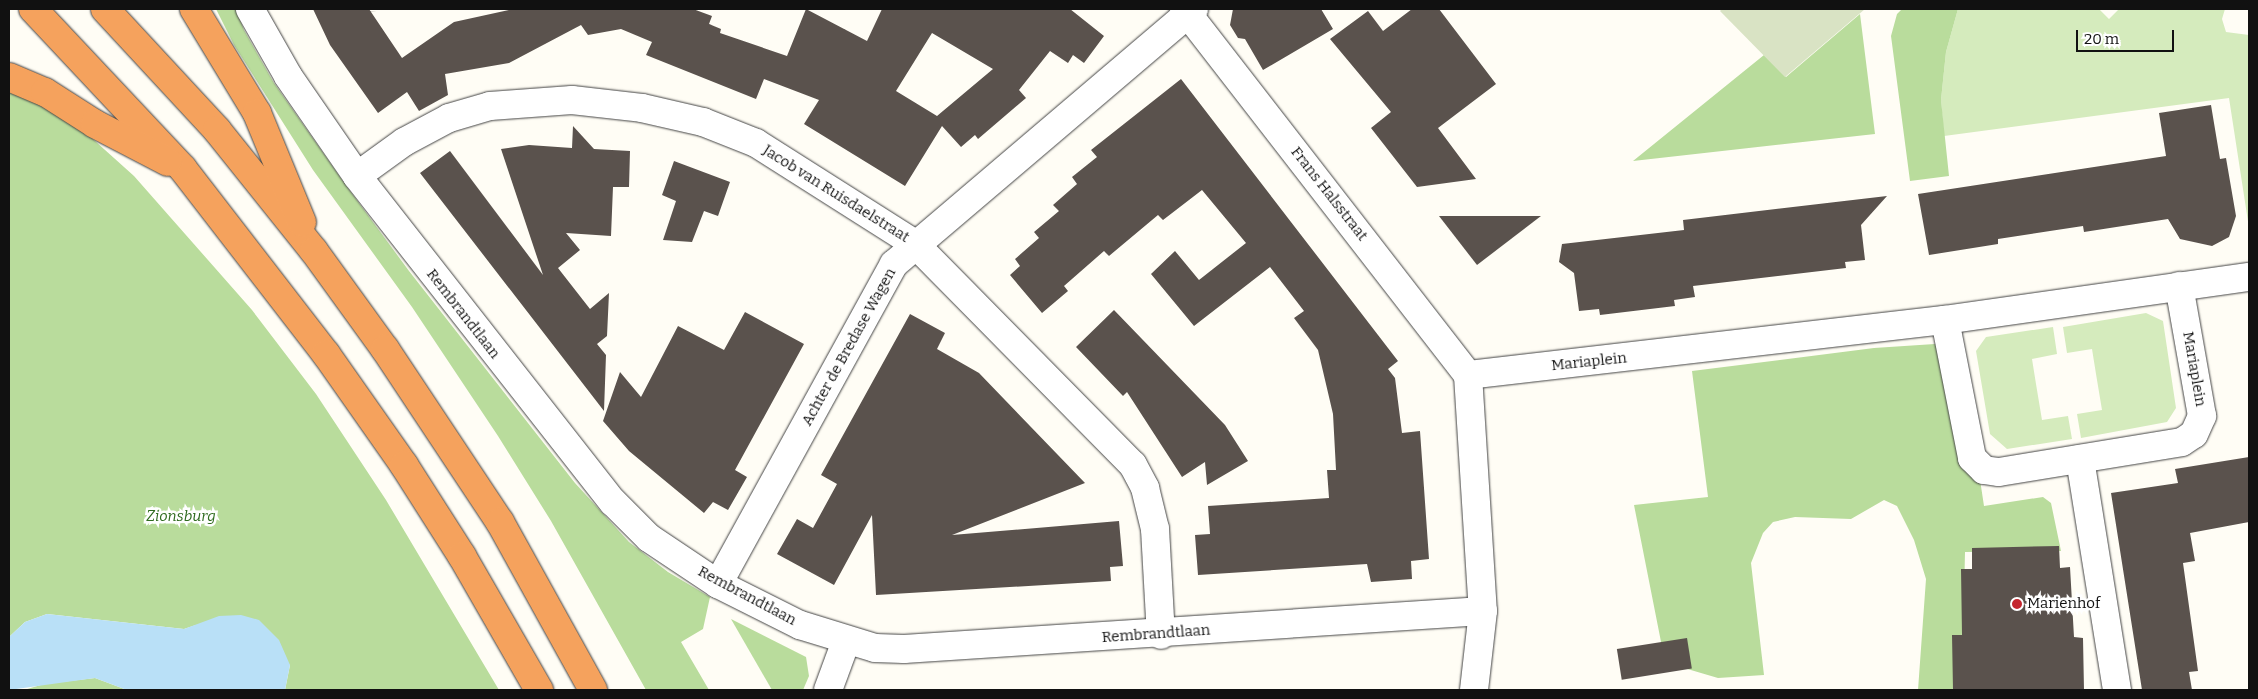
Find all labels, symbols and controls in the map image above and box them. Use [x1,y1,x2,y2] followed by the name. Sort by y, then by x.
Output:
[2078,20,2176,52] scale bar
[2084,30,2119,48] text: 20 m
[759,141,913,247] street label: Jacob van Ruisdaelstraat
[1287,143,1371,245] street label: Frans Halsstraat
[798,265,900,429] street label: Achter de Bredase Wagen
[422,266,504,362] street label: Rembrandtlaan
[2179,330,2209,408] street label: Mariaplein
[1550,349,1628,375] street label: Mariaplein
[146,508,216,526] park label: Zionsburg
[695,563,799,629] street label: Rembrandtlaan
[2027,595,2100,613] place label: Marienhof
[2011,598,2023,610] marker: Marienhof
[1101,621,1211,647] street label: Rembrandtlaan

